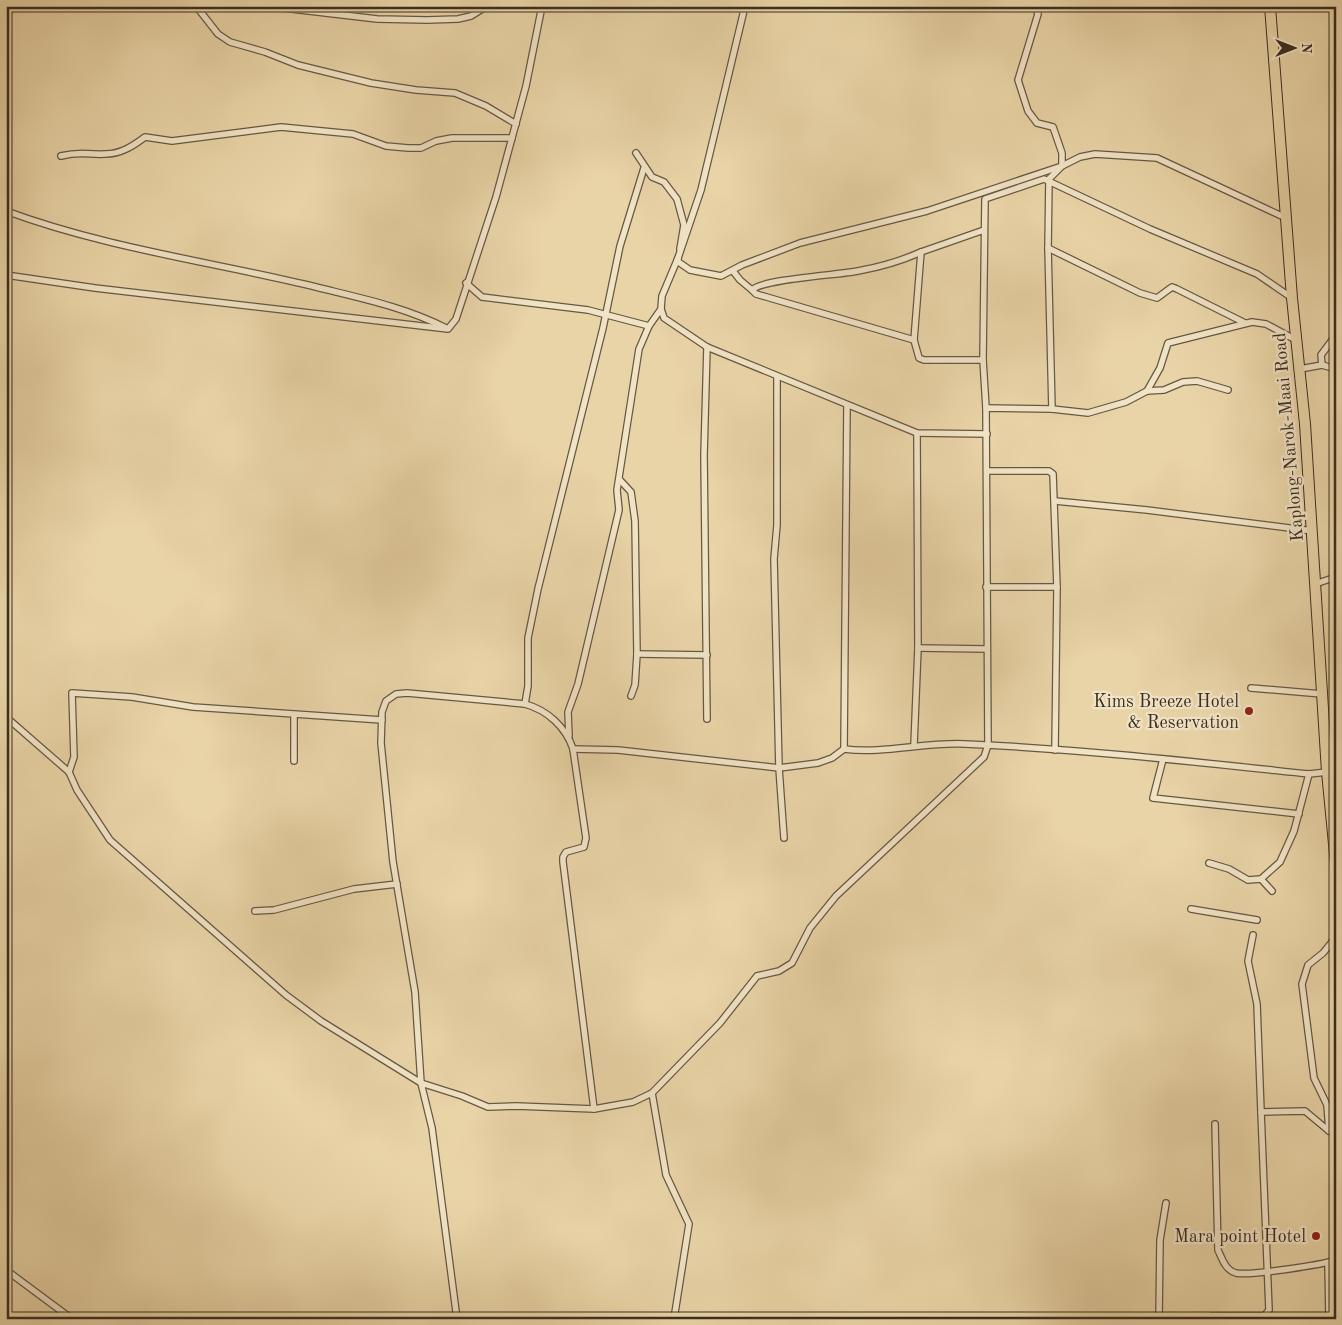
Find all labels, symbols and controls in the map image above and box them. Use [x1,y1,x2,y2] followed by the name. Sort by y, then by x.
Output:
[1270,22,1320,72] north arrow
[1299,43,1313,54] text: N
[1271,332,1307,542] street label: Kaplong-Narok-Maai Road
[1093,693,1239,732] place label: Kims Breeze Hotel & Reservation
[1243,705,1255,717] marker: Kims Breeze Hotel & Reservation
[1174,1228,1306,1246] place label: Mara point Hotel
[1310,1230,1322,1242] marker: Mara point Hotel

